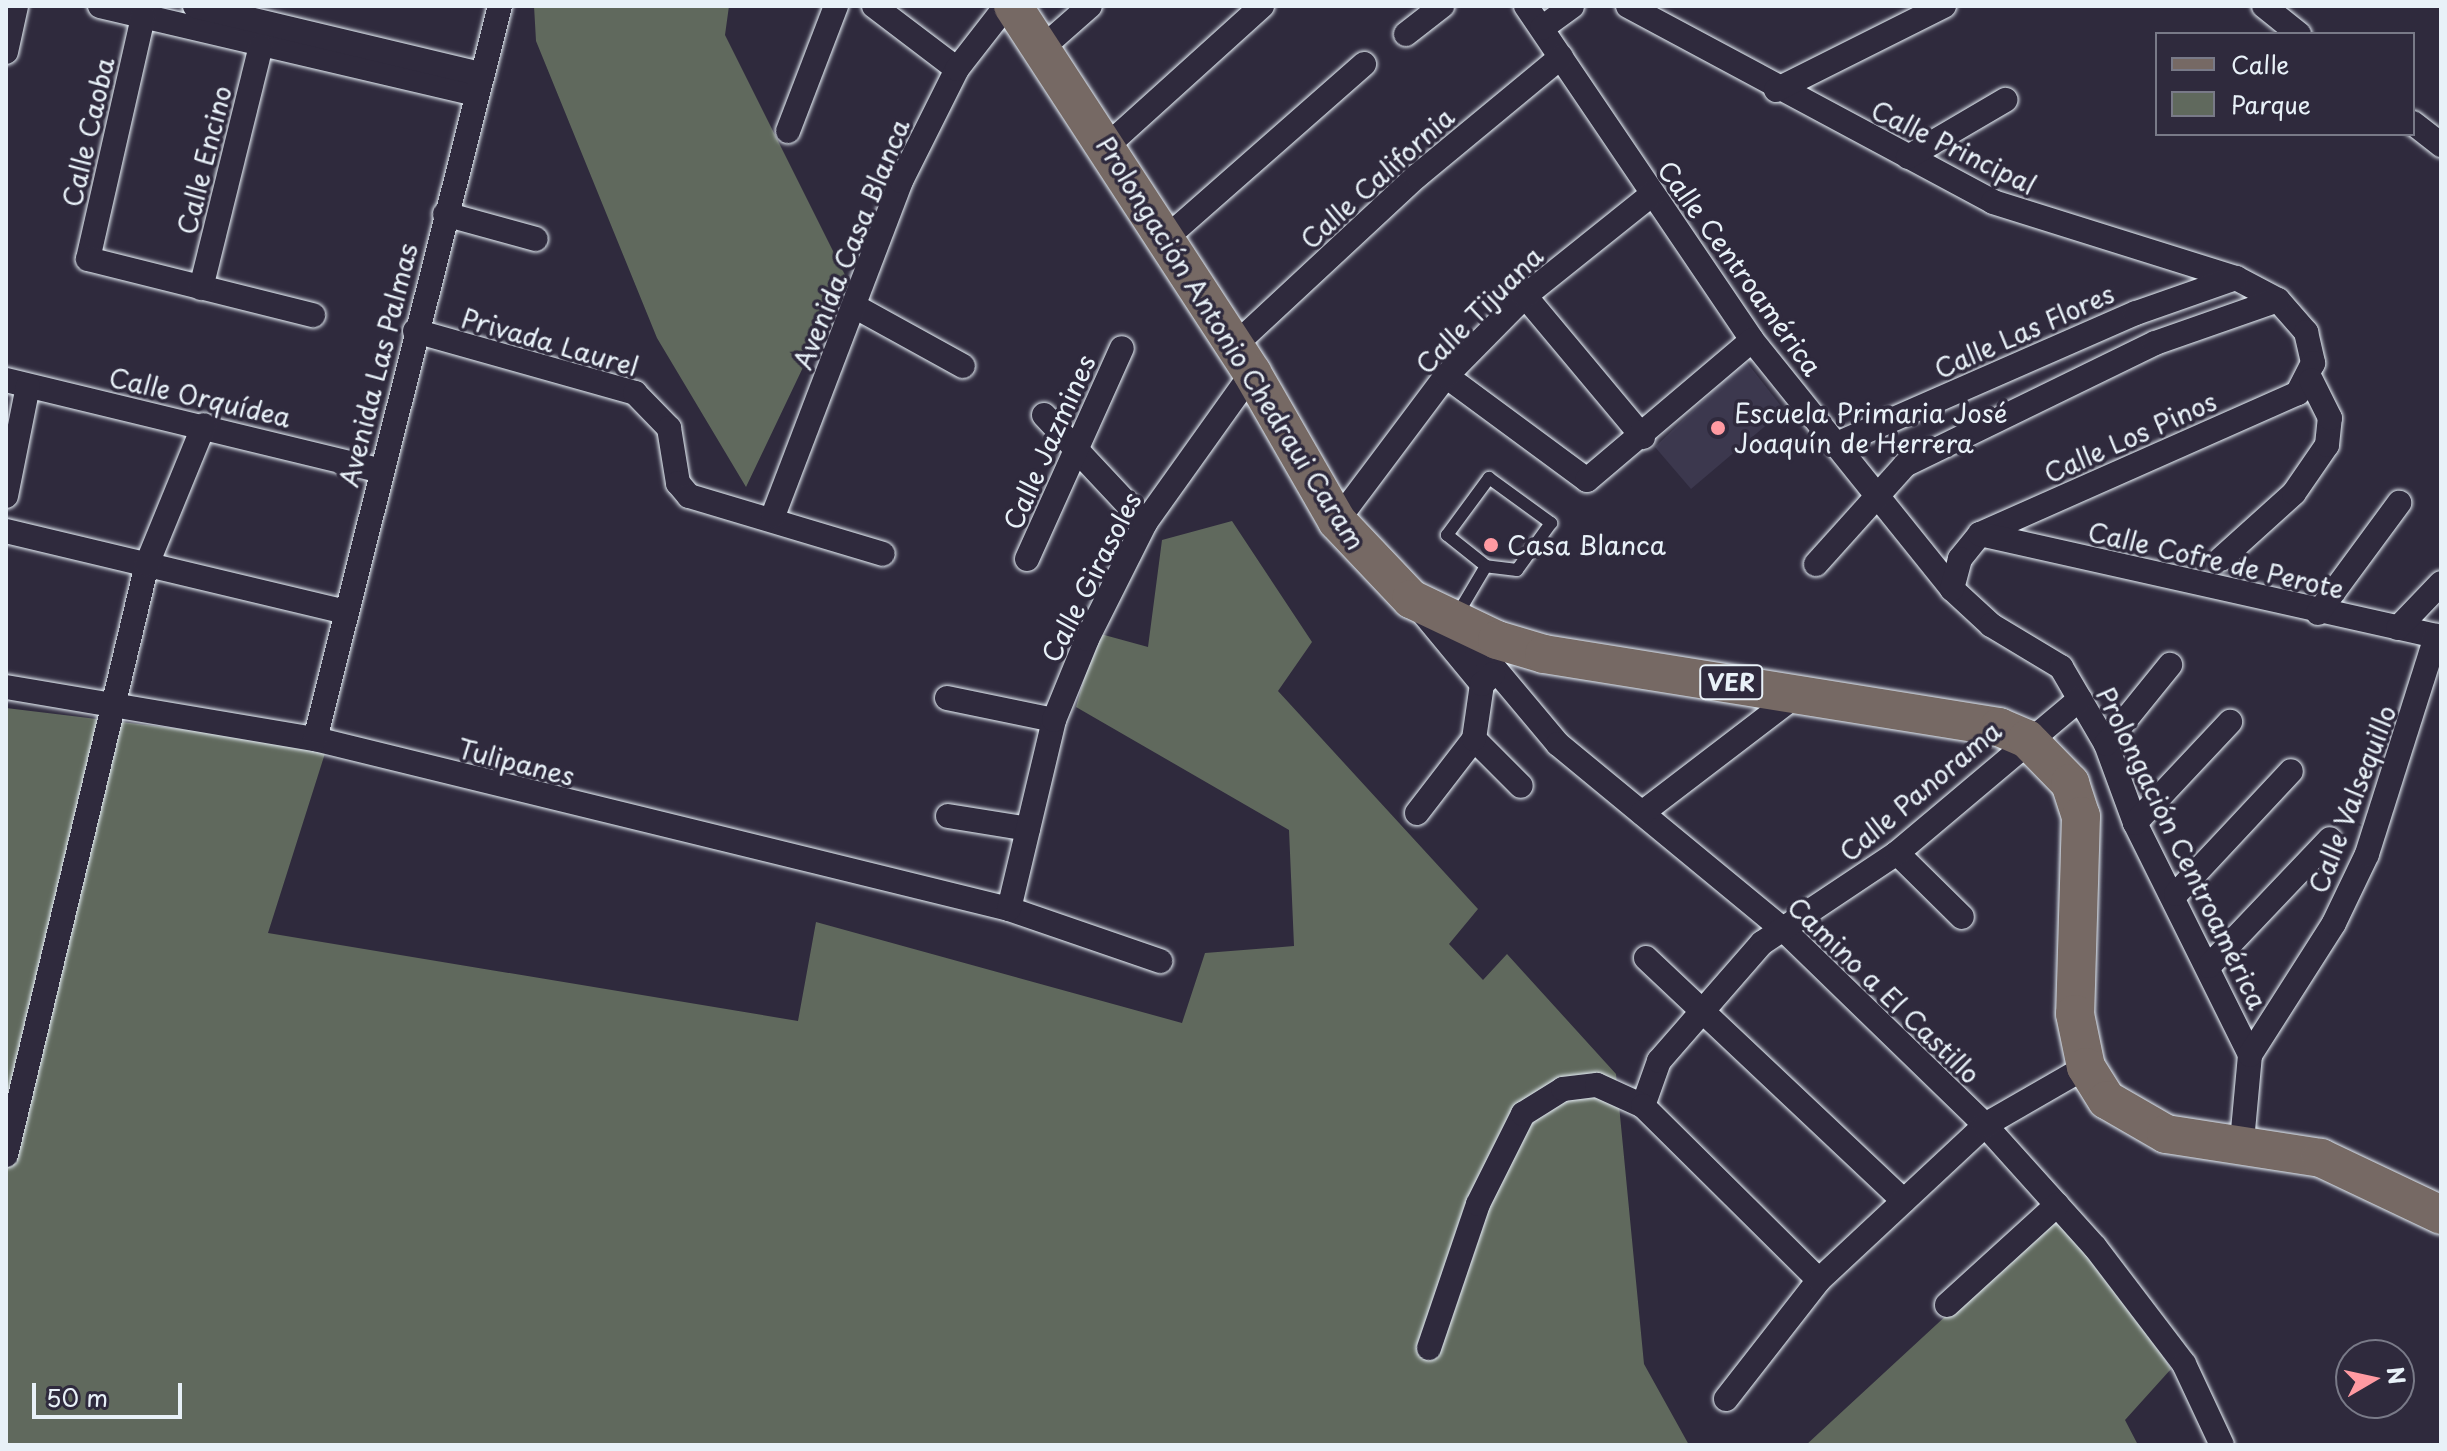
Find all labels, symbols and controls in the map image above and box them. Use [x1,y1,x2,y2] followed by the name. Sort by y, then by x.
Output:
[2155,32,2415,136] legend
[2231,46,2289,82] text: Calle
[56,54,120,210] street label: Calle Caoba
[170,82,238,238] street label: Calle Encino
[2231,86,2311,122] text: Parque
[1866,93,2042,201] street label: Calle Principal
[1294,101,1460,255] street label: Calle California
[786,114,916,374] street label: Avenida Casa Blanca
[1090,130,1372,556] street label: Prolongación Antonio Chedraui Caram
[1651,154,1829,382] street label: Calle Centroamérica
[333,240,423,490] street label: Avenida Las Palmas
[1409,240,1549,380] street label: Calle Tijuana
[1928,277,2120,385] street label: Calle Las Flores
[459,302,641,382] street label: Privada Laurel
[996,349,1102,535] street label: Calle Jazmines
[105,361,295,433] street label: Calle Orquídea
[2038,385,2222,489] street label: Calle Los Pinos
[1734,397,2008,458] place label: Escuela Primaria José Joaquín de Herrera
[1709,419,1727,437] marker: Escuela Primaria José Joaquín de Herrera
[1035,486,1147,668] street label: Calle Girasoles
[2083,515,2349,605] street label: Calle Cofre de Perote
[1507,529,1667,561] place label: Casa Blanca
[1482,536,1500,554] marker: Casa Blanca
[1699,662,1763,702] road number: VER
[2090,682,2274,1014] street label: Prolongación Centroamérica
[2302,700,2402,898] street label: Calle Valsequillo
[1833,714,2007,868] street label: Calle Panorama
[454,732,578,792] street label: Tulipanes
[1781,890,1987,1090] street label: Camino a El Castillo
[2335,1339,2415,1419] north arrow
[2380,1364,2415,1387] text: N
[36,1367,186,1417] scale bar
[46,1379,108,1415] text: 50 m

